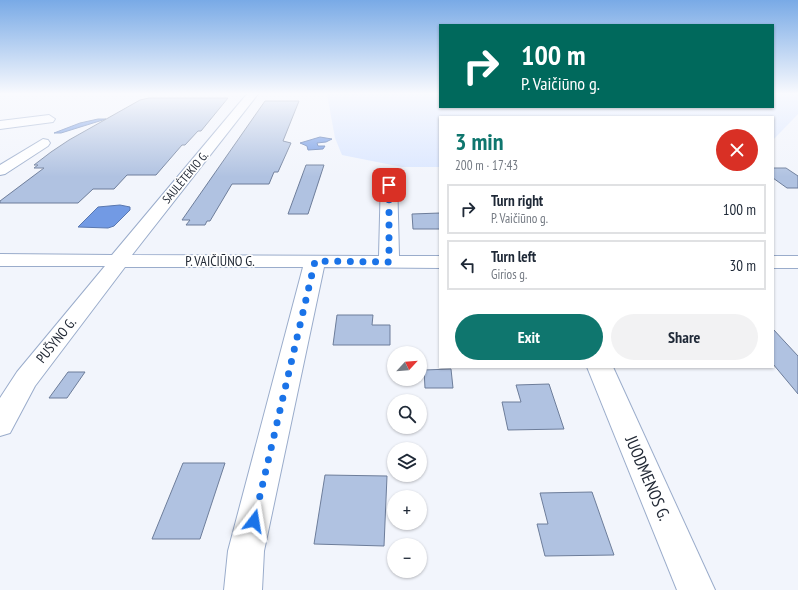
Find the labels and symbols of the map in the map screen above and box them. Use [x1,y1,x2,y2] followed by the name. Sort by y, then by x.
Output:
[159,148,211,206] street label: SAULĖTEKIO G.
[372,168,406,202] pin
[185,252,255,270] street label: P. VAIČIŪNO G.
[32,314,80,366] street label: PUŠYNO G.
[387,346,427,386] north arrow
[620,431,676,524] street label: JUODMENOS G.
[233,500,275,542] position arrow

